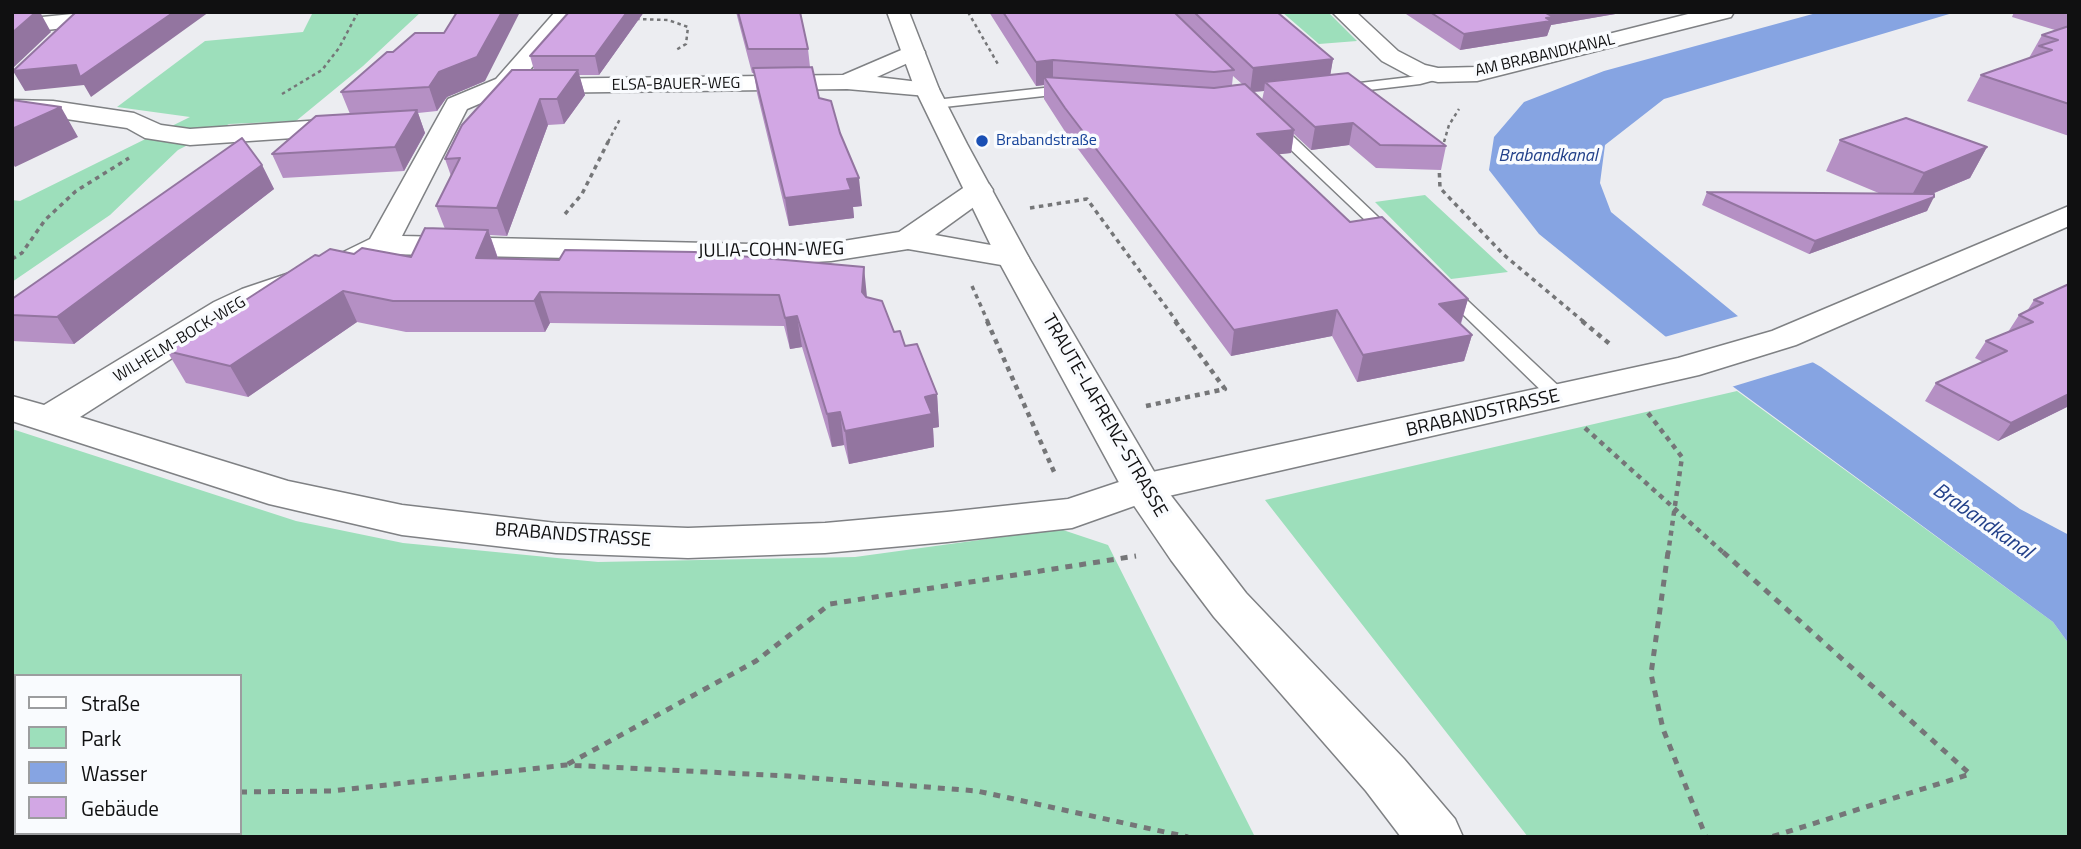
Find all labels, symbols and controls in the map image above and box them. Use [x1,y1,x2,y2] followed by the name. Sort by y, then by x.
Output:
[1473,31,1617,81] street label: AM BRABANDKANAL
[611,74,741,96] street label: ELSA-BAUER-WEG
[996,131,1097,151] place label: Brabandstraße
[974,133,990,149] marker: Brabandstraße
[1498,146,1598,168] water label: Brabandkanal
[698,238,844,264] street label: JULIA-COHN-WEG
[110,293,250,387] street label: WILHELM-BOCK-WEG
[1037,311,1171,521] street label: TRAUTE-LAFRENZ-STRASSE
[1404,385,1562,443] street label: BRABANDSTRASSE
[1927,478,2037,566] water label: Brabandkanal
[494,519,652,553] street label: BRABANDSTRASSE
[14,674,242,835] legend
[81,687,140,719] text: Straße
[81,722,121,754] text: Park
[81,757,147,789] text: Wasser
[81,792,159,824] text: Gebäude

